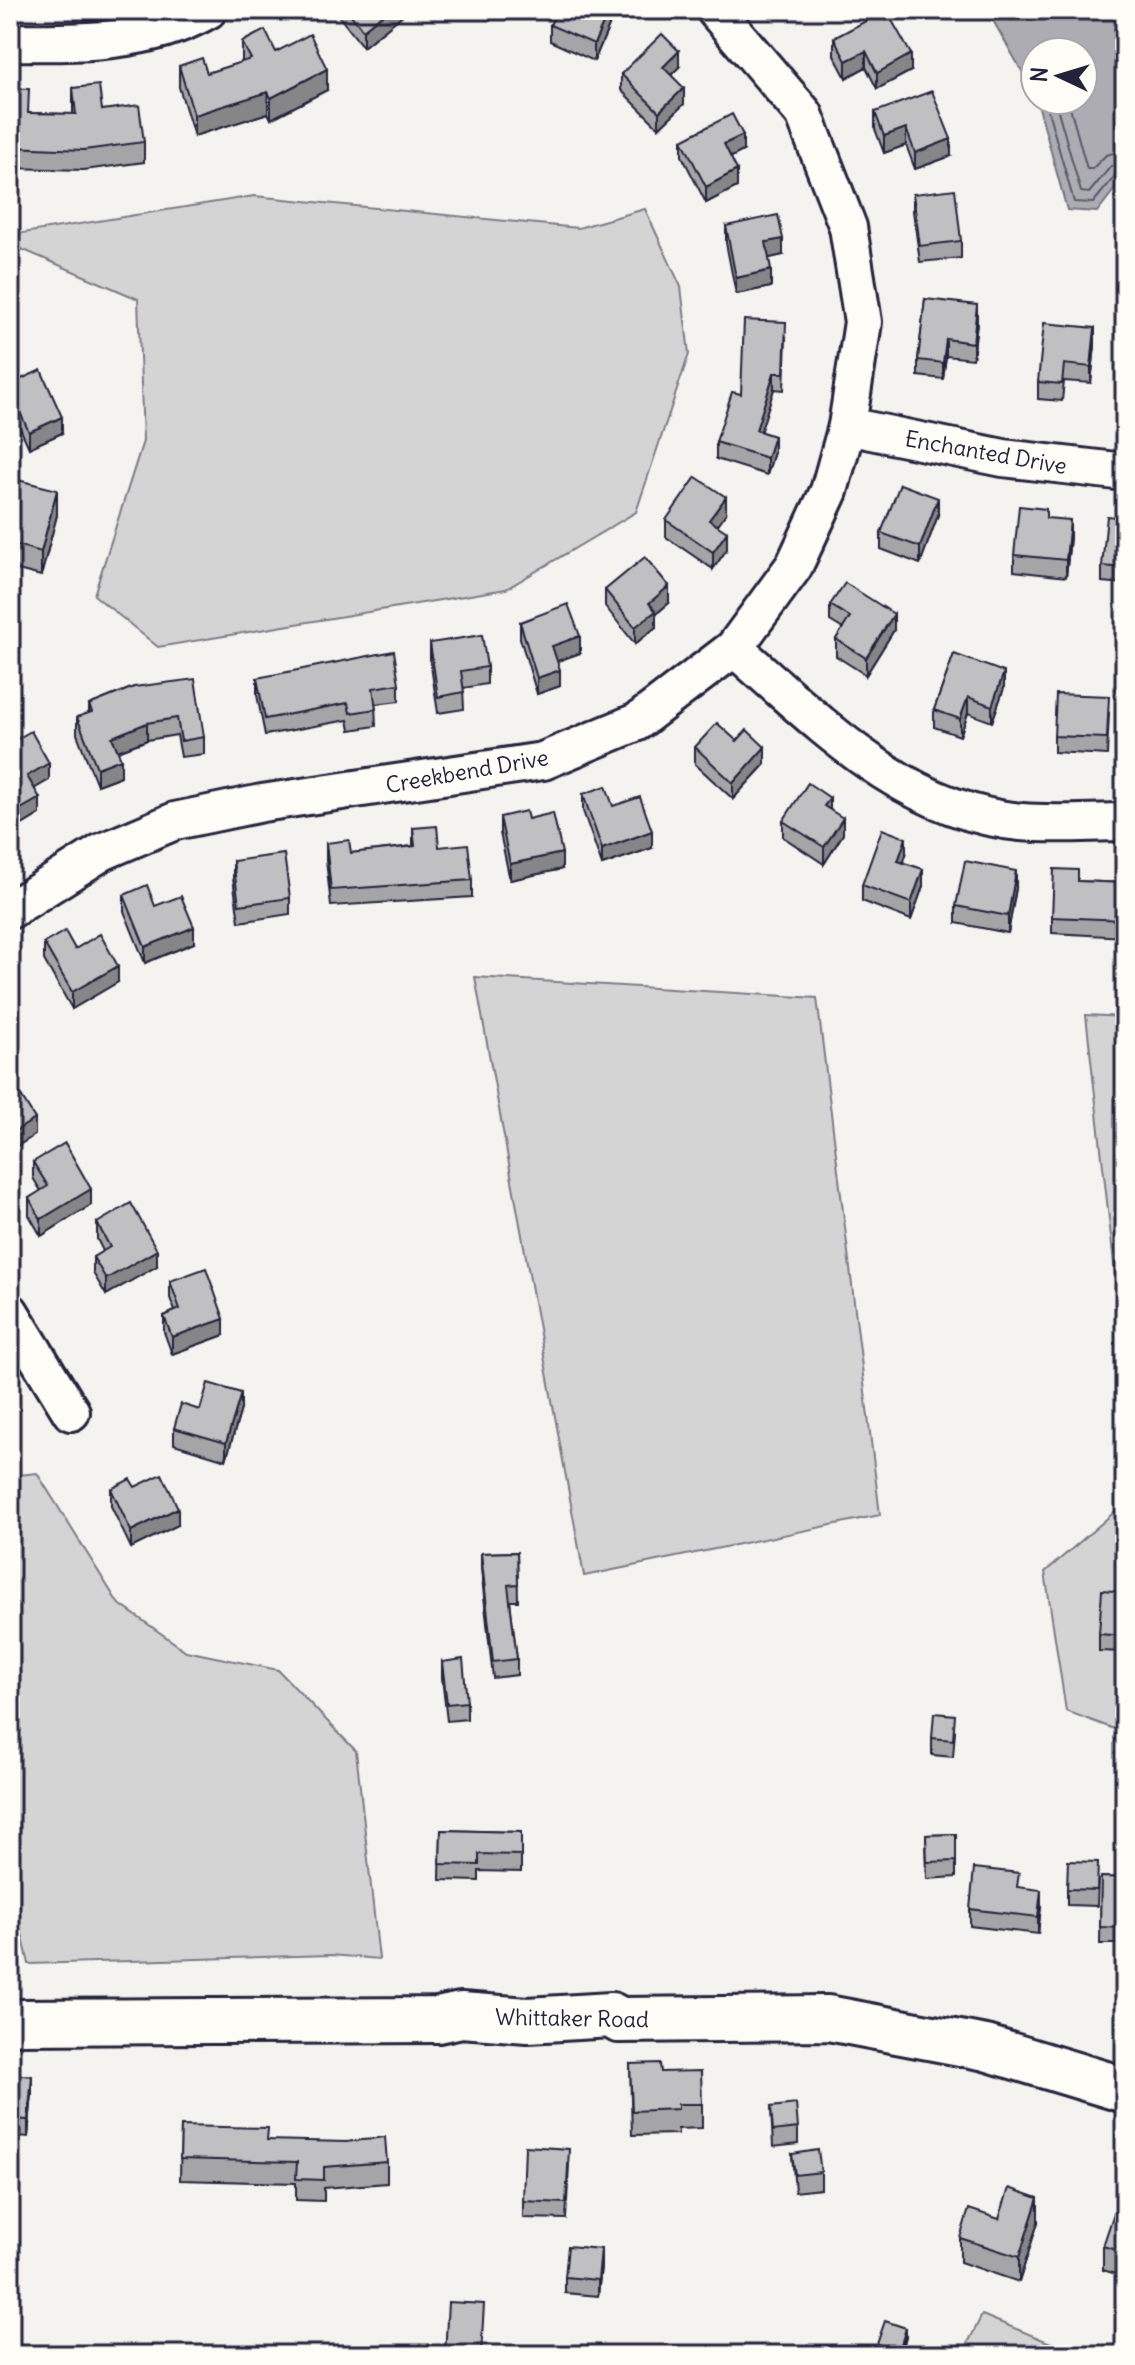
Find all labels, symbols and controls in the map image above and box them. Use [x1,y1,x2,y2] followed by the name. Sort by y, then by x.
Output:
[1019,36,1099,116] north arrow
[1025,66,1054,83] text: N
[903,424,1069,480] street label: Enchanted Drive
[384,743,550,799] street label: Creekbend Drive
[495,2003,649,2033] street label: Whittaker Road

